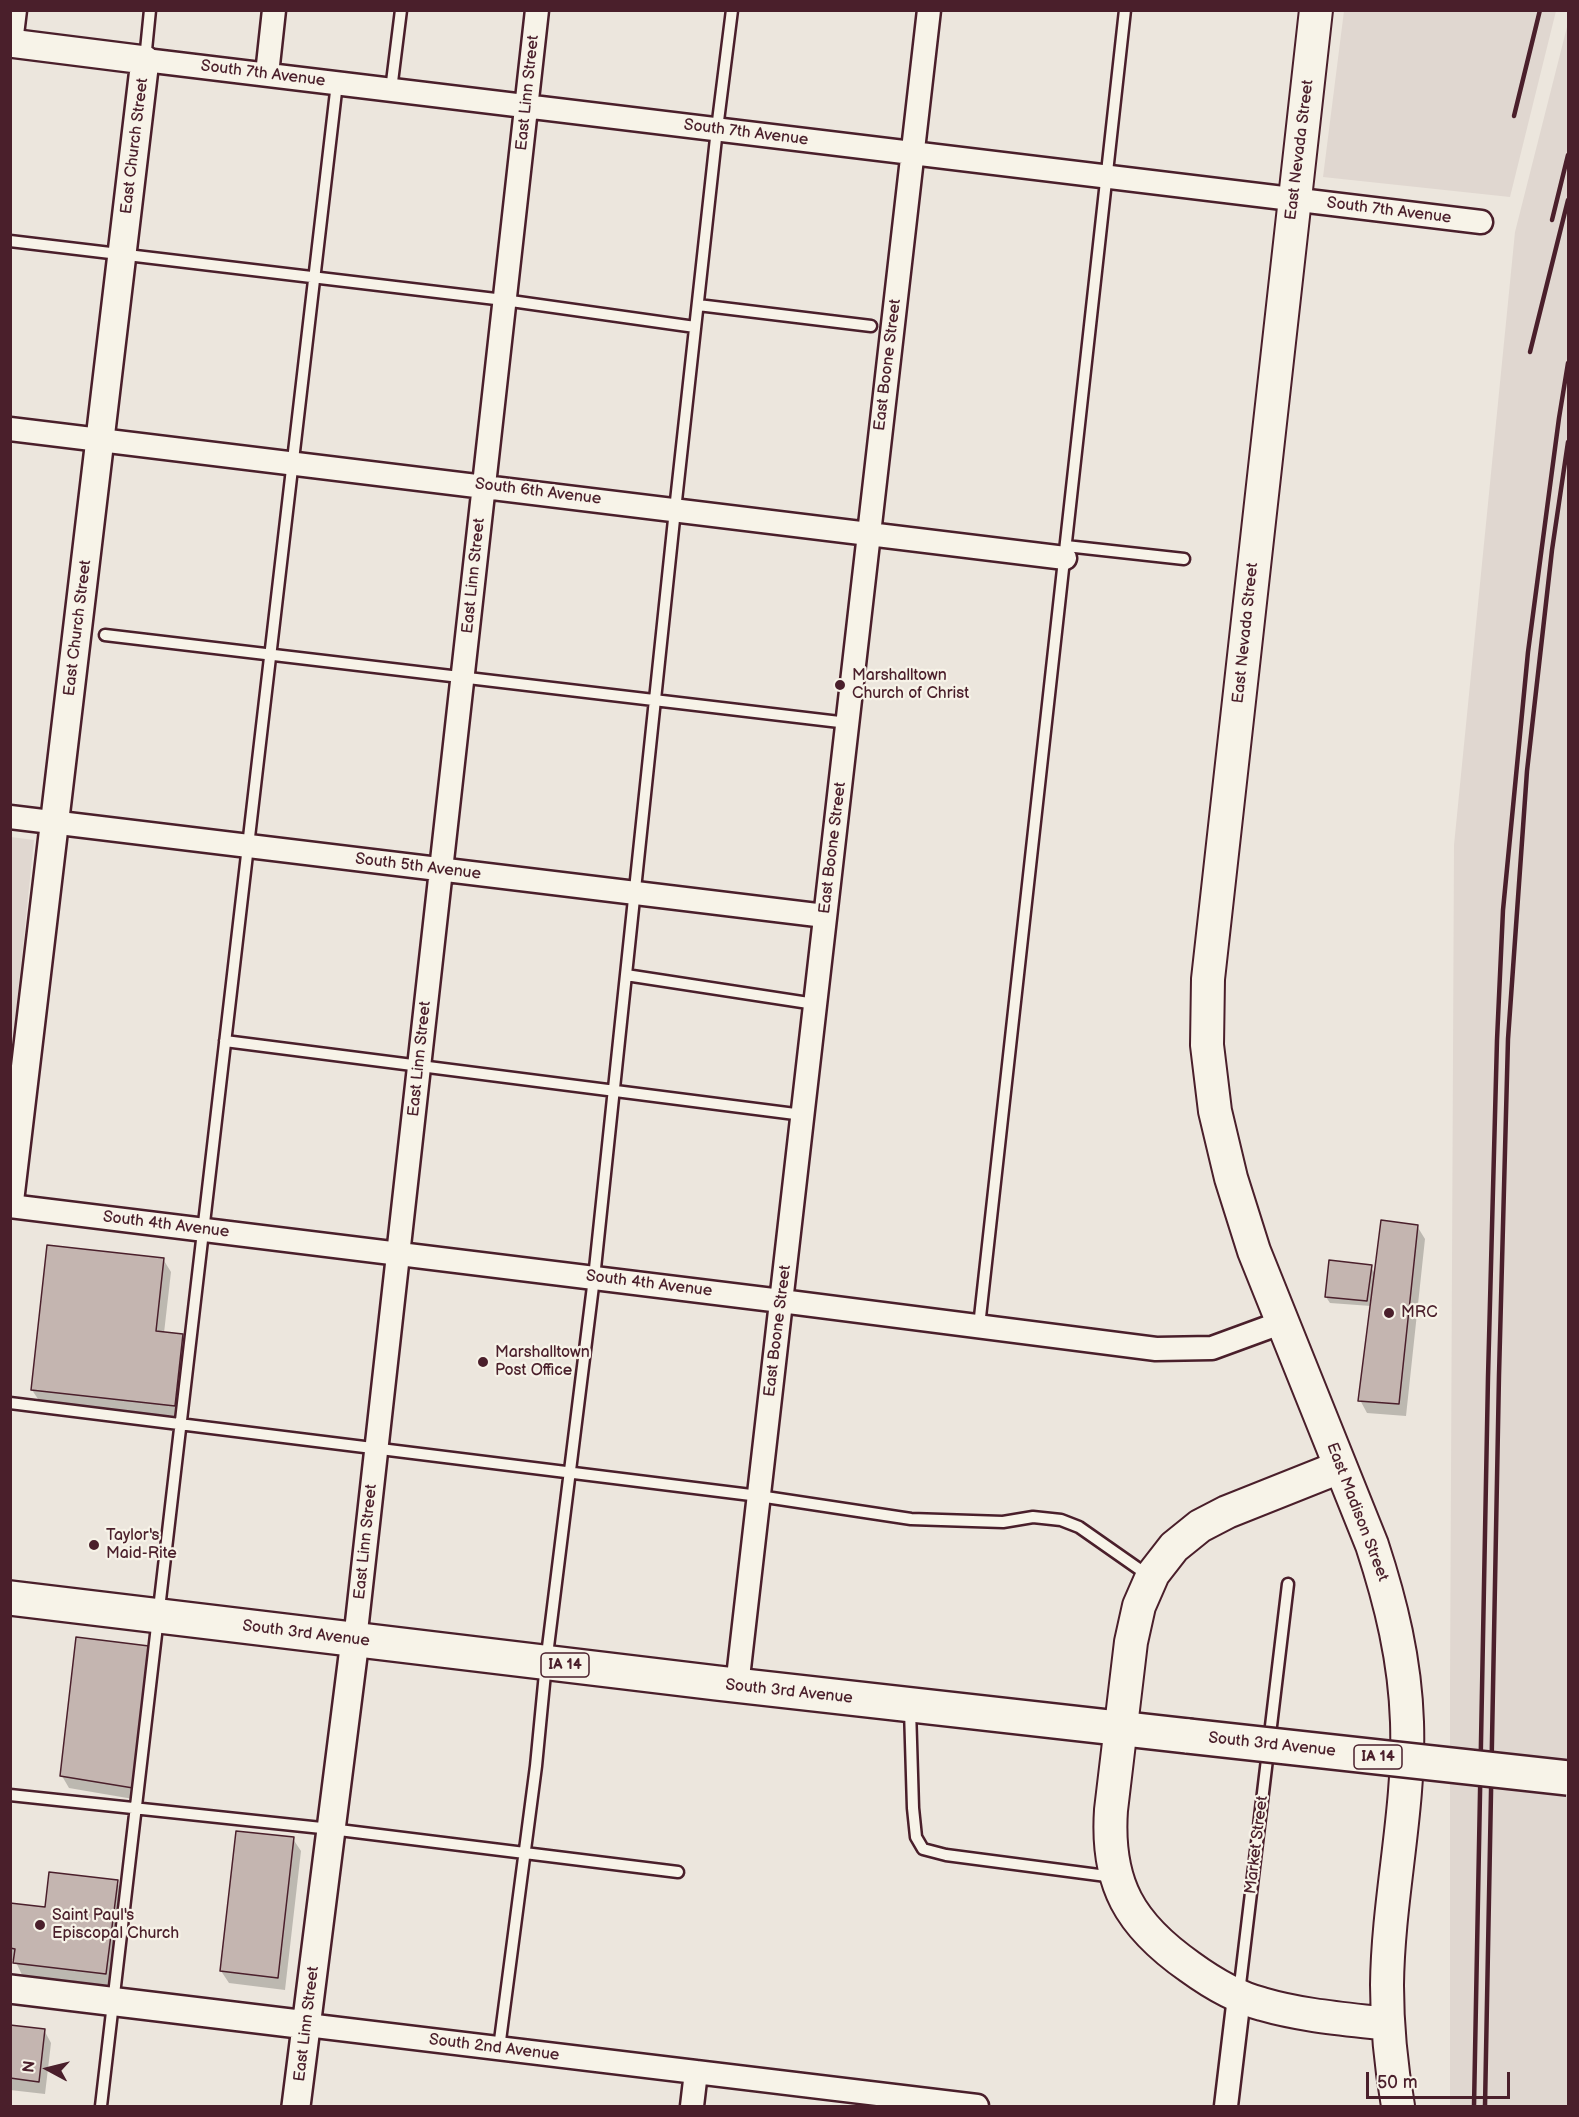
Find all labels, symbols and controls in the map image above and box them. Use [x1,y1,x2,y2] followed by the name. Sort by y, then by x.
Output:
[512,34,544,152] street label: East Linn Street
[200,57,326,91] street label: South 7th Avenue
[117,77,153,215] street label: East Church Street
[1282,79,1318,221] street label: East Nevada Street
[683,116,809,150] street label: South 7th Avenue
[1326,194,1452,228] street label: South 7th Avenue
[870,298,906,432] street label: East Boone Street
[474,475,602,509] street label: South 6th Avenue
[458,517,490,635] street label: East Linn Street
[60,559,96,697] street label: East Church Street
[1229,562,1263,704] street label: East Nevada Street
[852,666,969,704] place label: Marshalltown Church of Christ
[833,678,847,692] marker: Marshalltown Church of Christ
[815,781,851,915] street label: East Boone Street
[354,850,482,884] street label: South 5th Avenue
[404,1000,436,1118] street label: East Linn Street
[102,1208,230,1242] street label: South 4th Avenue
[760,1264,796,1398] street label: East Boone Street
[585,1267,713,1301] street label: South 4th Avenue
[1401,1303,1438,1323] place label: MRC
[1382,1306,1396,1320] marker: MRC
[495,1343,590,1381] place label: Marshalltown Post Office
[476,1355,490,1369] marker: Marshalltown Post Office
[1322,1440,1392,1584] street label: East Madison Street
[350,1483,382,1601] street label: East Linn Street
[106,1526,177,1564] place label: Taylor's Maid-Rite
[87,1538,101,1552] marker: Taylor's Maid-Rite
[241,1617,371,1651] street label: South 3rd Avenue
[541,1653,589,1677] road number: IA 14
[724,1676,854,1708] street label: South 3rd Avenue
[1207,1729,1337,1761] street label: South 3rd Avenue
[1354,1745,1402,1769] road number: IA 14
[1241,1795,1273,1895] street label: Market Street
[52,1906,179,1944] place label: Saint Paul's Episcopal Church
[33,1918,47,1932] marker: Saint Paul's Episcopal Church
[290,1965,324,2083] street label: East Linn Street
[428,2030,560,2066] street label: South 2nd Avenue
[18,2039,78,2099] north arrow
[19,2060,40,2074] text: N
[1369,2060,1513,2098] scale bar
[1377,2072,1418,2093] text: 50 m

